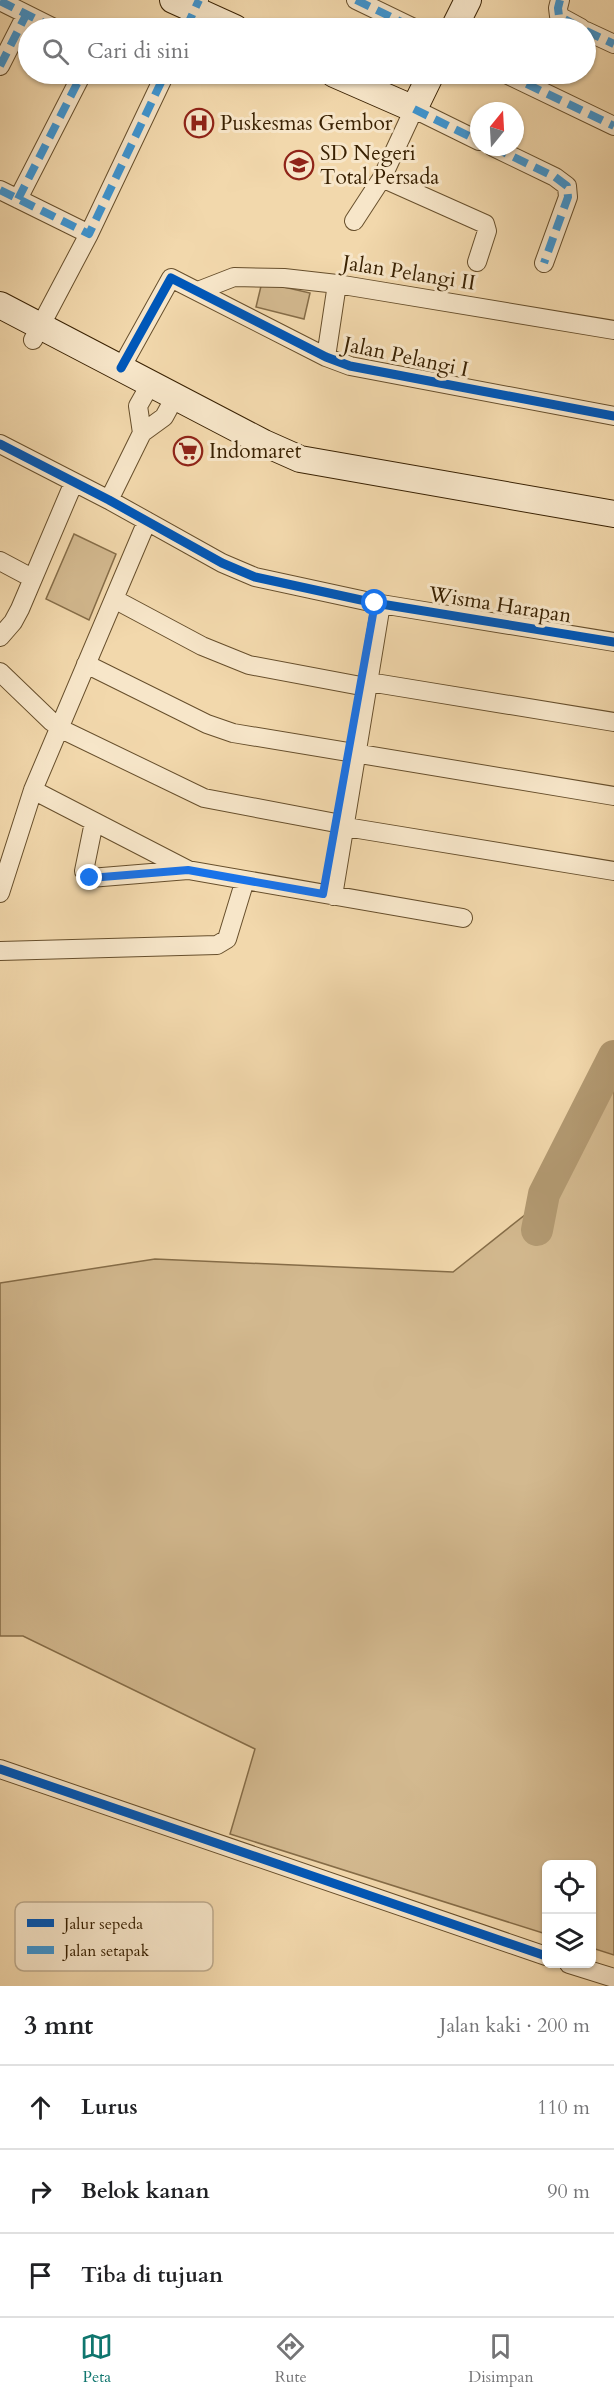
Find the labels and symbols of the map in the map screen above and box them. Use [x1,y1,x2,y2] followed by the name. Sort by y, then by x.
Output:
[470,102,524,156] north arrow
[183,107,215,139] hospital icon: Puskesmas Gembor
[220,109,393,138] place label: Puskesmas Gembor
[320,139,439,192] place label: SD Negeri Total Persada
[283,149,315,181] school or university icon: SD Negeri Total Persada
[338,248,478,298] street label: Jalan Pelangi II
[338,329,471,384] street label: Jalan Pelangi I
[172,435,204,467] supermarket icon: Indomaret
[209,437,302,466] place label: Indomaret
[426,579,574,631] street label: Wisma Harapan
[361,589,387,615] route start
[76,864,102,890] route end
[15,1902,213,1971] legend
[62,1913,143,1935] text: Jalur sepeda
[62,1940,150,1962] text: Jalan setapak

